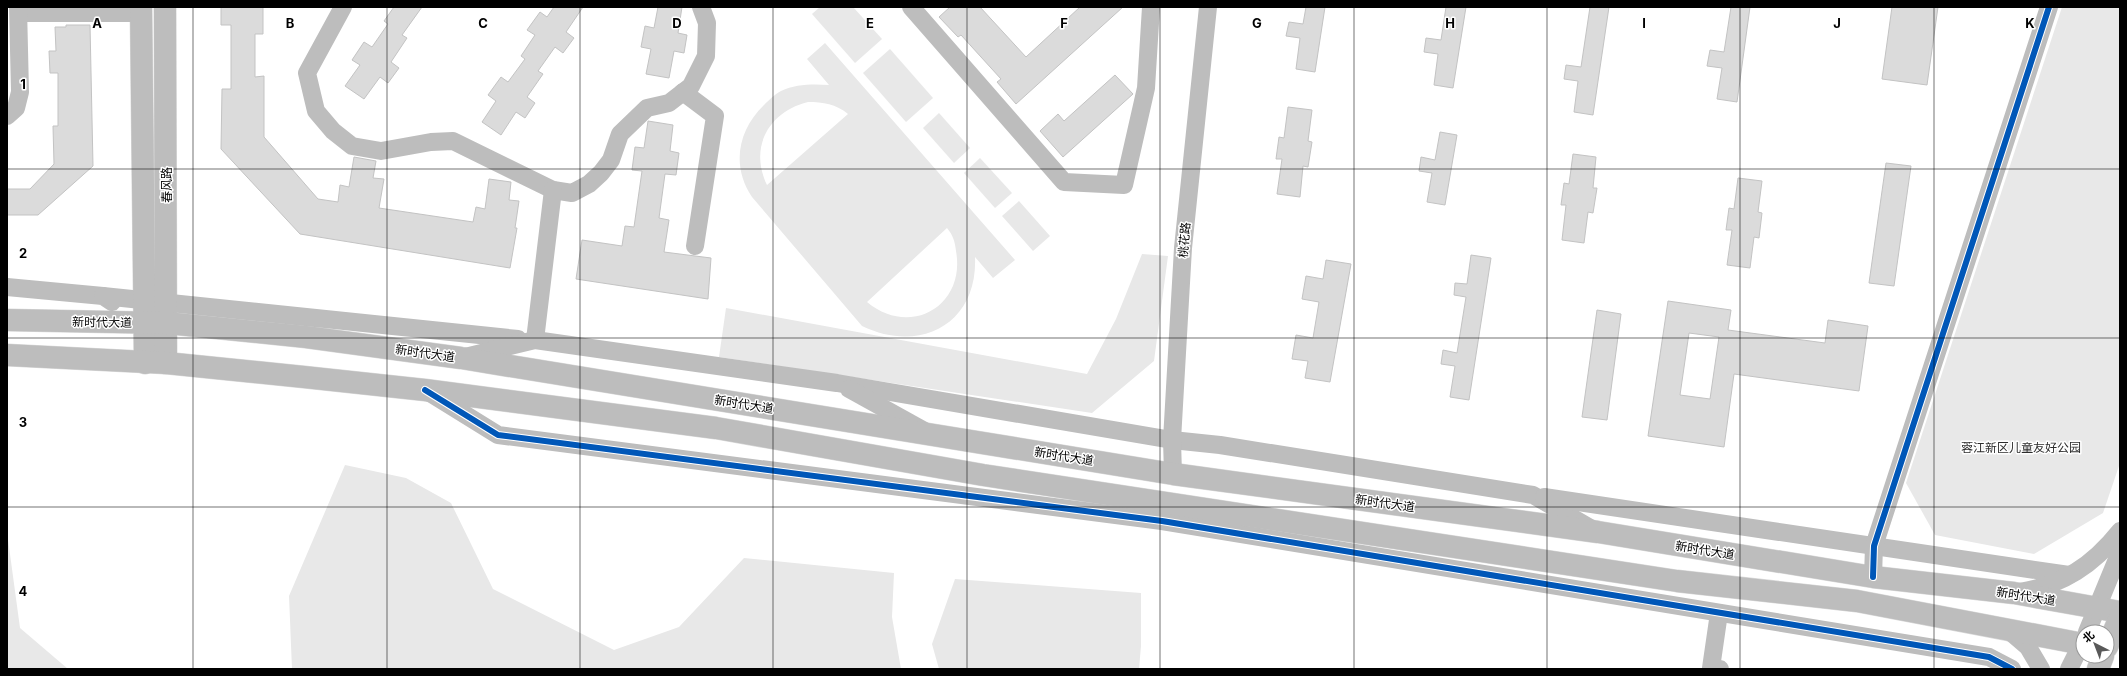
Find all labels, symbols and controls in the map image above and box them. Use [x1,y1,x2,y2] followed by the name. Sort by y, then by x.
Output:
[92,15,102,31] text: A
[286,15,295,31] text: B
[478,15,488,31] text: C
[672,15,682,31] text: D
[866,15,874,31] text: E
[1060,15,1068,31] text: F
[1252,15,1262,31] text: G
[1445,15,1455,31] text: H
[1642,15,1646,31] text: I
[1833,15,1841,31] text: J
[2025,15,2035,31] text: K
[20,76,26,92] text: 1
[159,167,174,203] street label: 春风路
[1175,221,1193,259] street label: 桃花路
[19,245,27,261] text: 2
[72,314,132,330] street label: 新时代大道
[394,341,456,365] street label: 新时代大道
[713,392,775,416] street label: 新时代大道
[19,414,27,430] text: 3
[1961,440,2081,455] park label: 蓉江新区儿童友好公园
[1033,444,1095,468] street label: 新时代大道
[1354,491,1416,515] street label: 新时代大道
[1674,538,1736,562] street label: 新时代大道
[19,583,28,599] text: 4
[1995,584,2057,608] street label: 新时代大道
[2075,624,2115,664] north arrow
[2080,628,2097,645] text: 北

